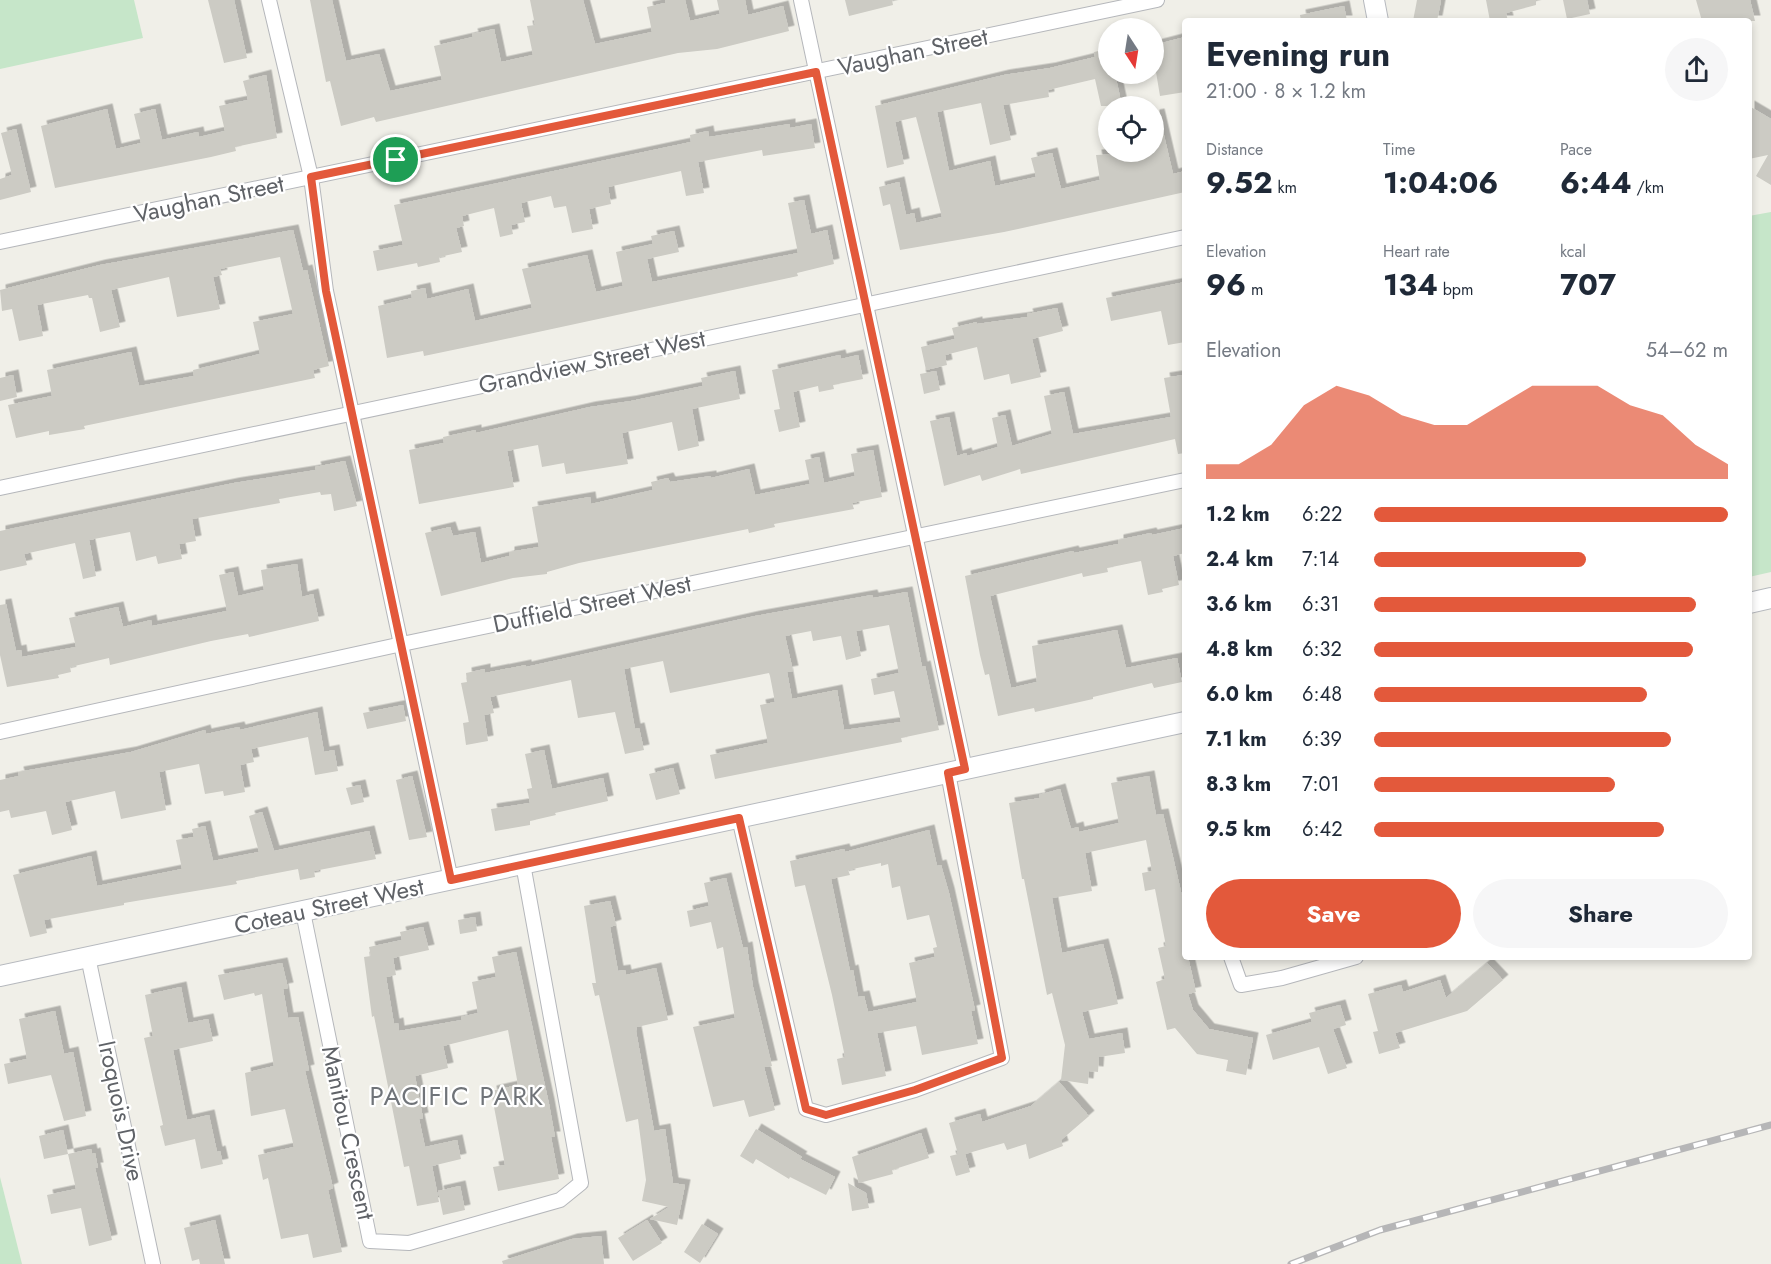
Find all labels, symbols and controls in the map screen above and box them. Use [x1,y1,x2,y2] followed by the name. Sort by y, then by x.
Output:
[835,18,991,84] street label: Vaughan Street
[1098,18,1164,84] north arrow
[1098,18,1164,162] map controls
[1206,31,1390,78] text: Evening run
[1665,38,1728,101] button: share
[1206,77,1366,106] text: 21:00 · 8 × 1.2 km
[1098,96,1164,162] button: locate
[370,134,421,185] pin
[1206,138,1263,161] text: Distance
[1383,138,1415,161] text: Time
[1560,138,1592,161] text: Pace
[379,143,412,176] icon: arrive
[1206,161,1273,204] text: 9.52
[1383,161,1498,204] text: 1:04:06
[1560,161,1632,204] text: 6:44
[131,165,287,231] street label: Vaughan Street
[1273,176,1297,199] text: km
[1632,176,1664,199] text: /km
[1206,240,1266,263] text: Elevation
[1383,240,1450,263] text: Heart rate
[1560,240,1586,263] text: kcal
[1206,263,1246,306] text: 96
[1383,263,1438,306] text: 134
[1560,263,1616,306] text: 707
[1246,278,1263,301] text: m
[1438,278,1473,301] text: bpm
[475,320,709,403] street label: Grandview Street West
[1206,336,1281,365] text: Elevation
[1646,336,1728,365] text: 54–62 m
[1206,500,1270,529] text: 1.2 km
[1302,500,1342,529] text: 6:22
[1206,545,1273,574] text: 2.4 km
[1302,545,1339,574] text: 7:14
[490,565,694,642] street label: Duffield Street West
[1206,590,1272,619] text: 3.6 km
[1302,590,1339,619] text: 6:31
[1206,635,1273,664] text: 4.8 km
[1302,635,1342,664] text: 6:32
[1206,680,1273,709] text: 6.0 km
[1302,680,1342,709] text: 6:48
[1206,725,1267,754] text: 7.1 km
[1302,725,1342,754] text: 6:39
[1206,770,1271,799] text: 8.3 km
[1302,770,1340,799] text: 7:01
[1206,815,1271,844] text: 9.5 km
[1302,815,1343,844] text: 6:42
[231,868,427,943] street label: Coteau Street West
[1206,879,1461,948] button: Save
[1473,879,1728,948] button: Share
[90,1037,153,1184] street label: Iroquois Drive
[313,1043,384,1223] street label: Manitou Crescent
[370,1077,544,1115] district label: PACIFIC PARK

